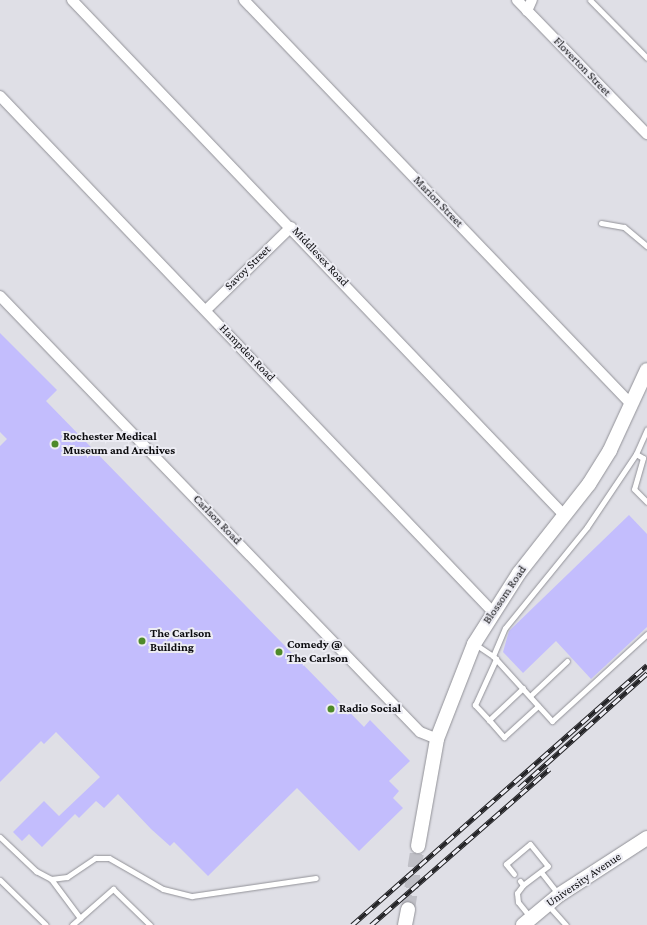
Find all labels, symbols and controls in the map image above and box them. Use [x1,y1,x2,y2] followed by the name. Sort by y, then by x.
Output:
[550,34,614,100] street label: Floverton Street
[410,173,466,231] street label: Marion Street
[289,224,351,290] street label: Middlesex Road
[222,243,274,293] street label: Savoy Street
[216,321,278,385] street label: Hampden Road
[63,430,175,458] place label: Rochester Medical Museum and Archives
[50,439,60,449] marker: Rochester Medical Museum and Archives
[190,492,244,548] street label: Carlson Road
[480,563,530,627] street label: Blossom Road
[150,627,211,655] place label: The Carlson Building
[137,636,147,646] marker: The Carlson Building
[287,638,348,666] place label: Comedy @ The Carlson
[274,647,284,657] marker: Comedy @ The Carlson
[339,702,401,716] place label: Radio Social
[326,704,336,714] marker: Radio Social
[544,850,624,910] street label: University Avenue

